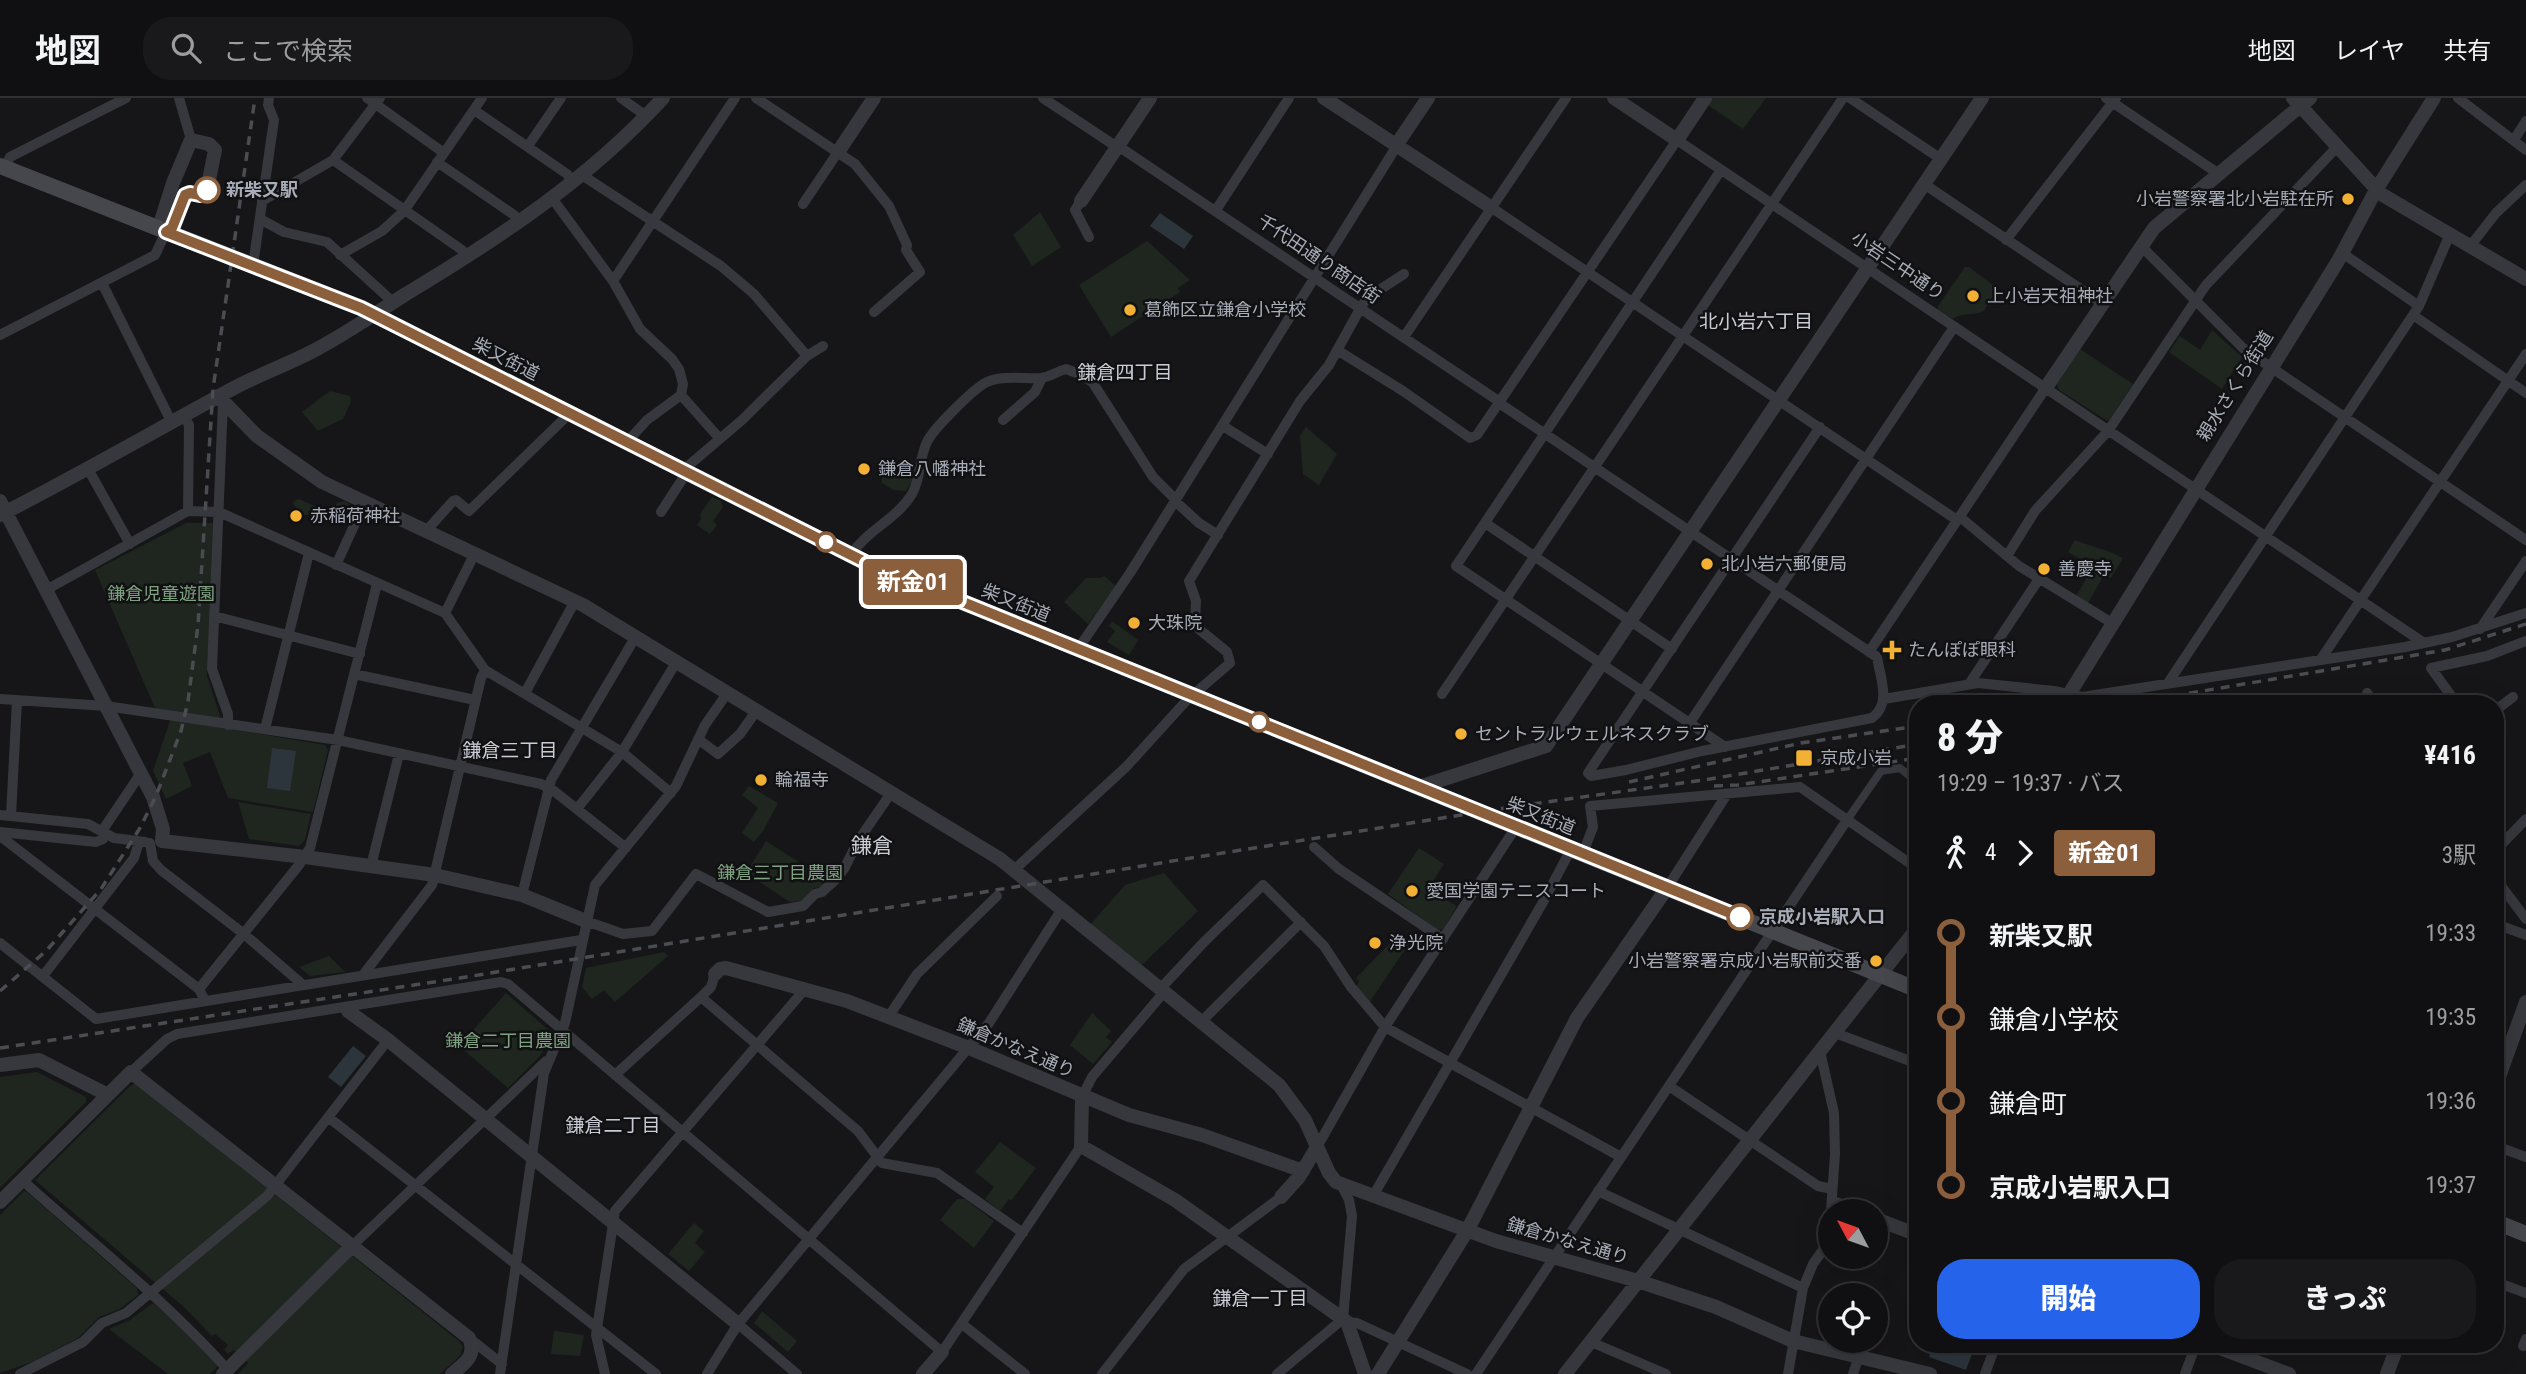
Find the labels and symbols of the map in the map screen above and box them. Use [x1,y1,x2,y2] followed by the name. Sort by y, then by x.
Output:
[194,177,220,203] marker: 新柴又駅
[226,179,298,200] place label: 新柴又駅
[2136,188,2334,209] place label: 小岩警察署北小岩駐在所
[2340,191,2356,207] marker: 小岩警察署北小岩駐在所
[1254,210,1385,308] street label: 千代田通り商店街
[1848,227,1949,304] street label: 小岩三中通り
[1987,285,2113,306] place label: 上小岩天祖神社
[1965,288,1981,304] marker: 上小岩天祖神社
[1144,299,1306,320] place label: 葛飾区立鎌倉小学校
[1122,302,1138,318] marker: 葛飾区立鎌倉小学校
[1699,310,1813,333] district label: 北小岩六丁目
[2192,327,2277,445] street label: 親水さくら街道
[469,333,543,384] street label: 柴又街道
[1077,361,1173,384] district label: 鎌倉四丁目
[878,458,986,479] place label: 鎌倉八幡神社
[856,461,872,477] marker: 鎌倉八幡神社
[310,505,400,526] place label: 赤稲荷神社
[288,508,304,524] marker: 赤稲荷神社
[816,532,836,552] unlabelled marker
[1721,553,1847,574] place label: 北小岩六郵便局
[1699,556,1715,572] marker: 北小岩六郵便局
[2058,558,2112,579] place label: 善慶寺
[864,559,962,605] line badge: 新金01
[2036,561,2052,577] marker: 善慶寺
[979,579,1053,626] street label: 柴又街道
[107,583,215,604] park label: 鎌倉児童遊園
[1148,612,1202,633] place label: 大珠院
[1126,615,1142,631] marker: 大珠院
[1908,639,2016,660] place label: たんぽぽ眼科
[1882,640,1902,660] marker: たんぽぽ眼科
[1249,712,1269,732] unlabelled marker
[1475,723,1709,744] place label: セントラルウェルネスクラブ
[1453,726,1469,742] marker: セントラルウェルネスクラブ
[462,739,558,762] district label: 鎌倉三丁目
[1820,747,1892,768] place label: 京成小岩
[1794,748,1814,768] marker: 京成小岩
[775,769,829,790] place label: 輪福寺
[753,772,769,788] marker: 輪福寺
[1504,792,1578,839] street label: 柴又街道
[851,834,893,858] district label: 鎌倉
[717,862,843,883] park label: 鎌倉三丁目農園
[1426,880,1606,901] place label: 愛国学園テニスコート
[1404,883,1420,899] marker: 愛国学園テニスコート
[1727,904,1753,930] marker: 京成小岩駅入口
[1759,906,1885,927] place label: 京成小岩駅入口
[1389,932,1443,953] place label: 浄光院
[1367,935,1383,951] marker: 浄光院
[1628,950,1862,971] place label: 小岩警察署京成小岩駅前交番
[1868,953,1884,969] marker: 小岩警察署京成小岩駅前交番
[954,1013,1078,1082] street label: 鎌倉かなえ通り
[445,1030,571,1051] park label: 鎌倉二丁目農園
[565,1114,661,1137] district label: 鎌倉二丁目
[1818,1199,1888,1269] north arrow
[1505,1213,1632,1268] street label: 鎌倉かなえ通り
[1212,1287,1308,1310] district label: 鎌倉一丁目

